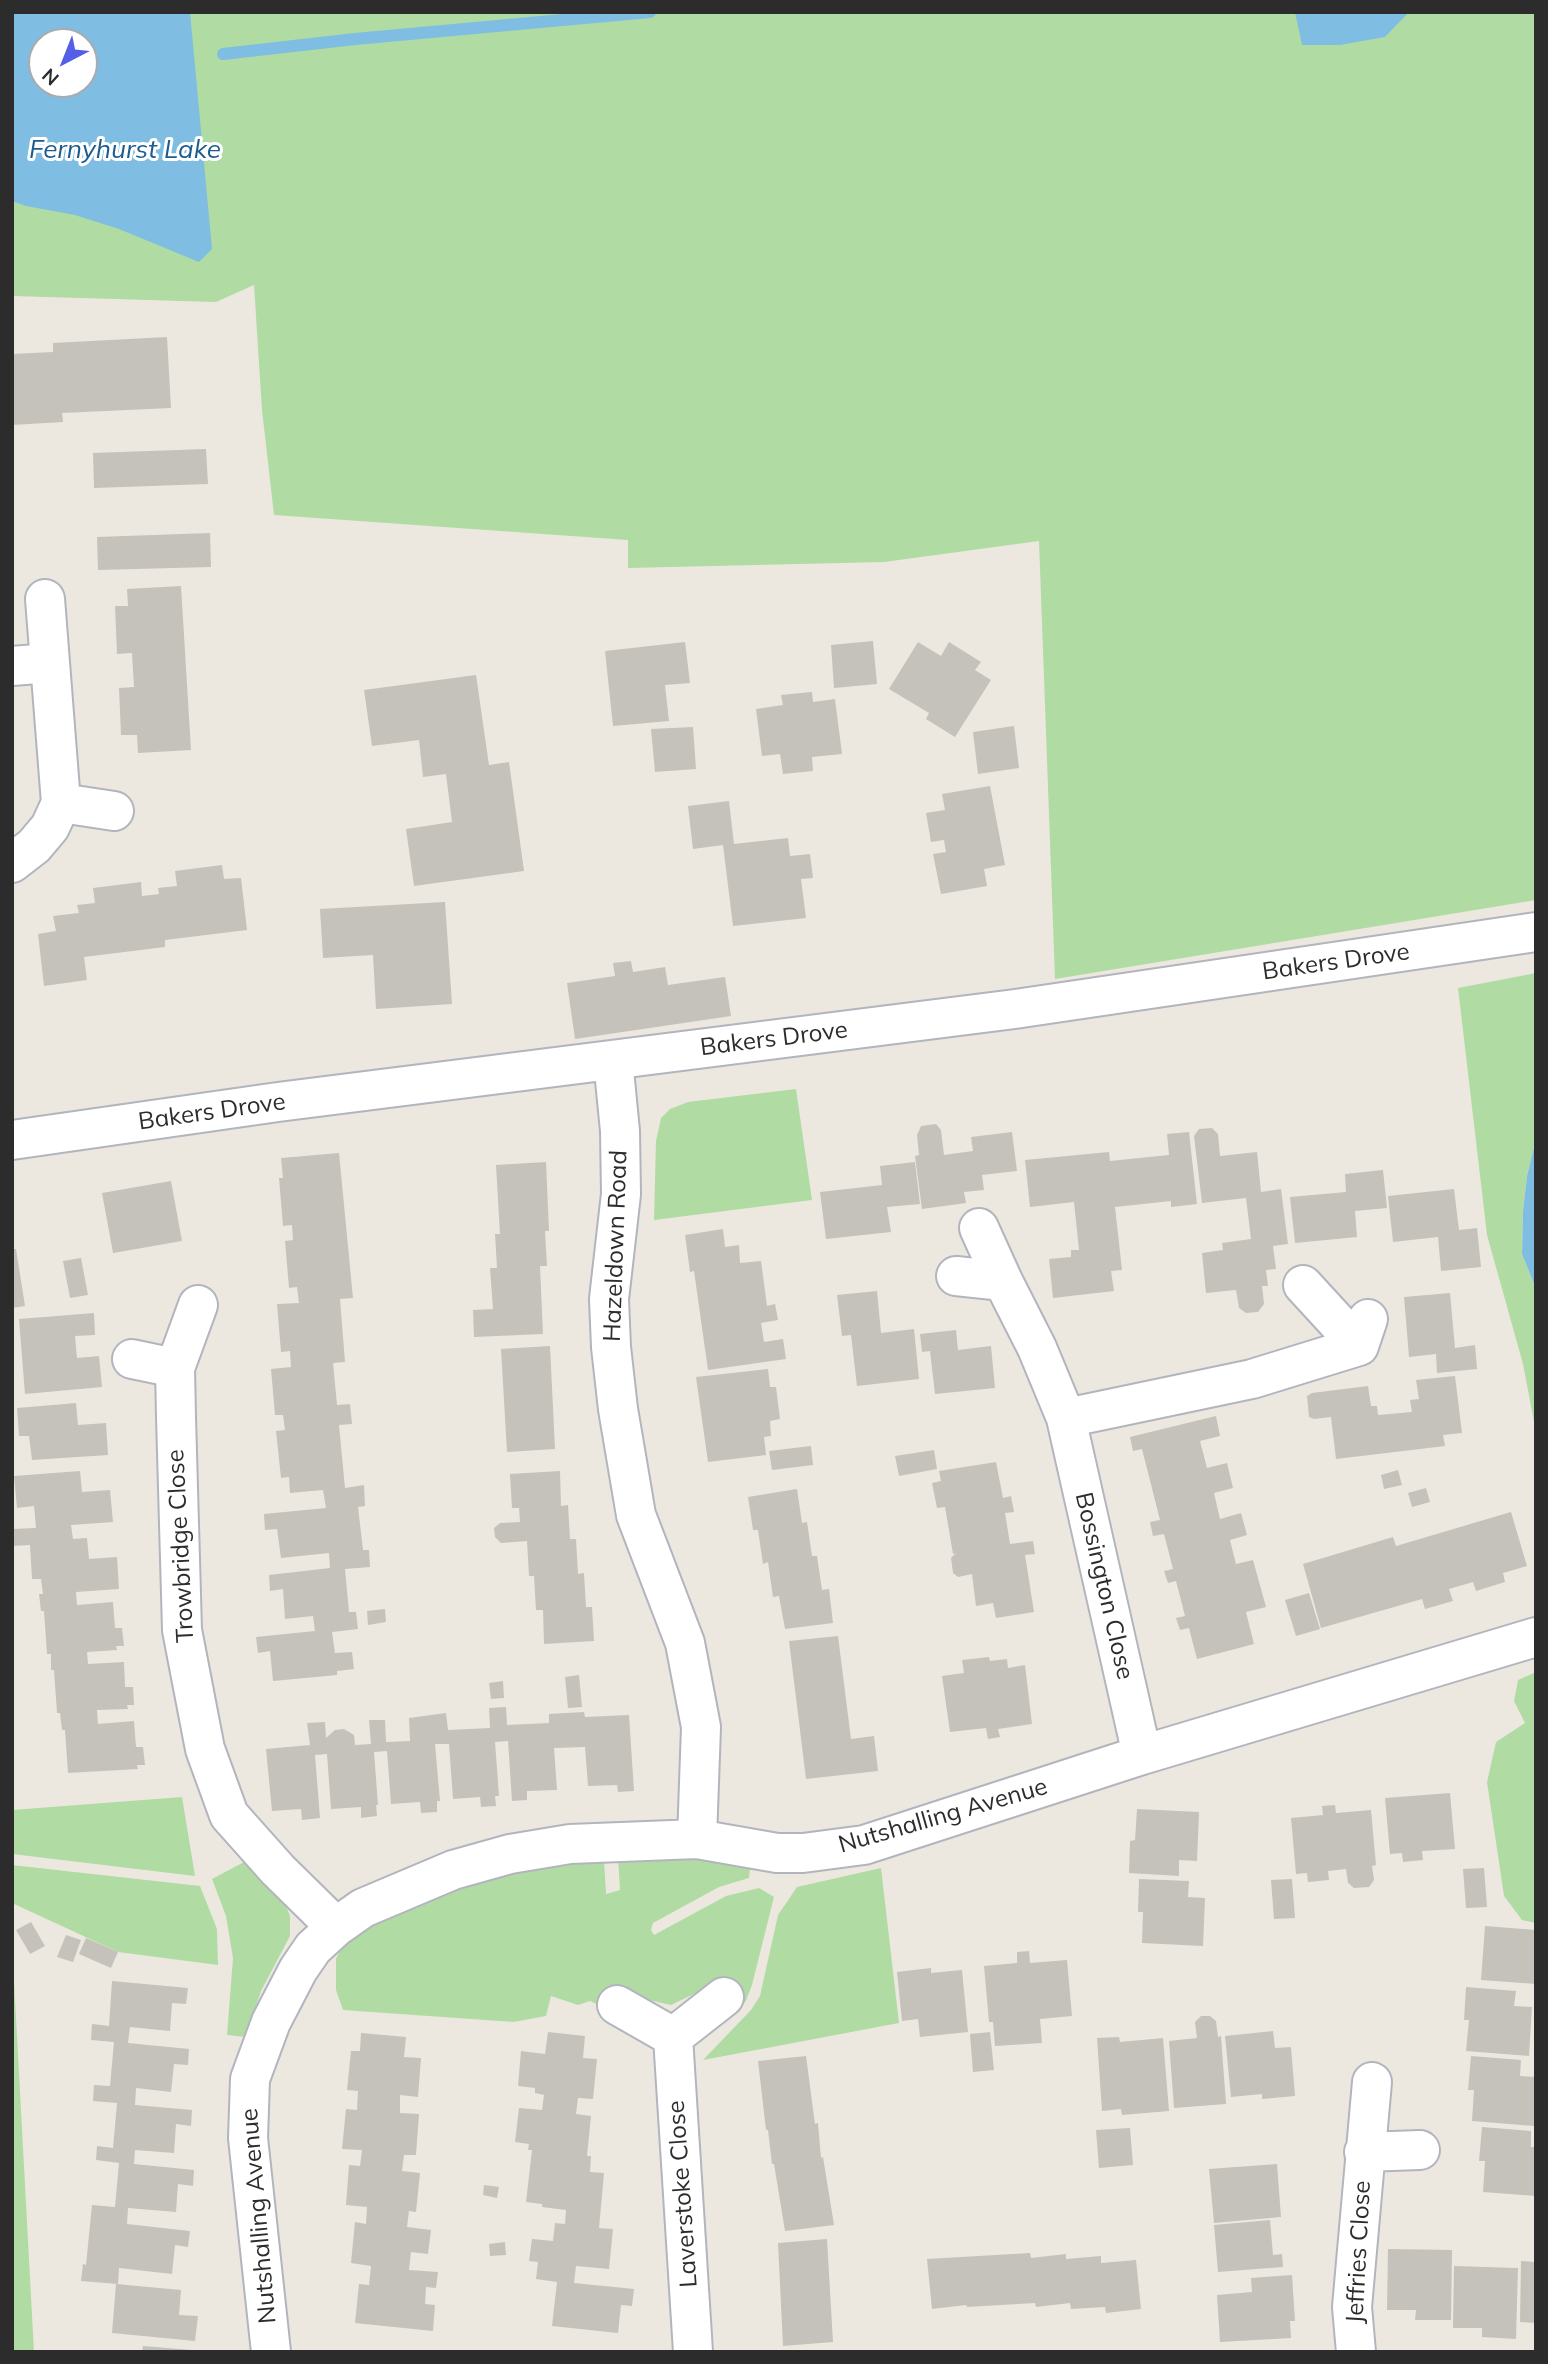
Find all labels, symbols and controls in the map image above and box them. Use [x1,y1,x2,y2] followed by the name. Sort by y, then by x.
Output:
[28,28,98,98] north arrow
[37,63,64,91] text: N
[29,134,221,166] water label: Fernyhurst Lake
[1261,937,1411,987] street label: Bakers Drove
[699,1016,849,1062] street label: Bakers Drove
[137,1087,287,1137] street label: Bakers Drove
[598,1150,634,1342] street label: Hazeldown Road
[162,1449,200,1643] street label: Trowbridge Close
[1068,1490,1140,1682] street label: Bossington Close
[835,1772,1051,1860] street label: Nutshalling Avenue
[662,2099,704,2289] street label: Laverstoke Close
[235,2107,283,2325] street label: Nutshalling Avenue
[1341,2180,1377,2324] street label: Jeffries Close

